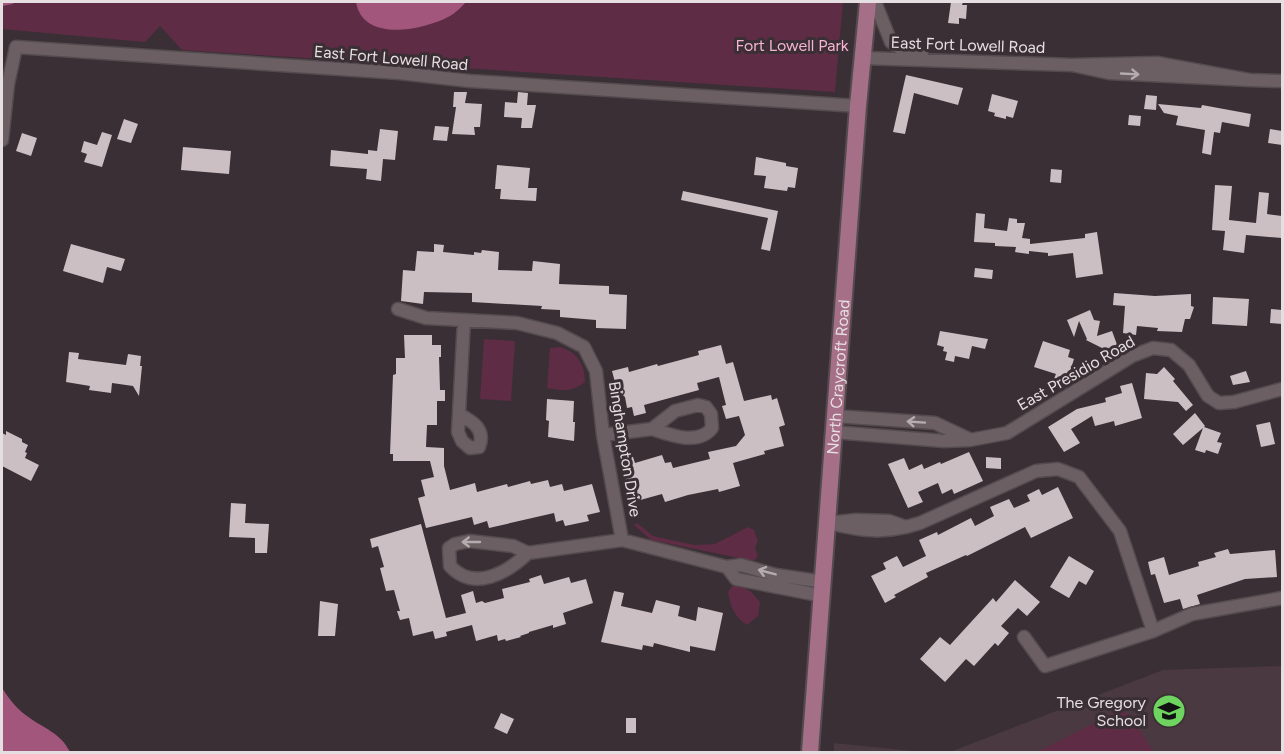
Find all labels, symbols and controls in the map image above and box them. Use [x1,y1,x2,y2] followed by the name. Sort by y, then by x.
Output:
[890,33,1046,57] street label: East Fort Lowell Road
[735,36,849,55] park label: Fort Lowell Park
[313,42,469,74] street label: East Fort Lowell Road
[1119,68,1139,79] one-way arrow
[823,299,853,455] street label: North Craycroft Road
[1014,332,1138,414] street label: East Presidio Road
[605,380,645,518] street label: Binghampton Drive
[907,416,927,427] one-way arrow
[462,536,482,548] one-way arrow
[757,566,776,577] one-way arrow
[1057,693,1147,730] place label: The Gregory School
[1151,693,1187,729] school or university icon: The Gregory School

